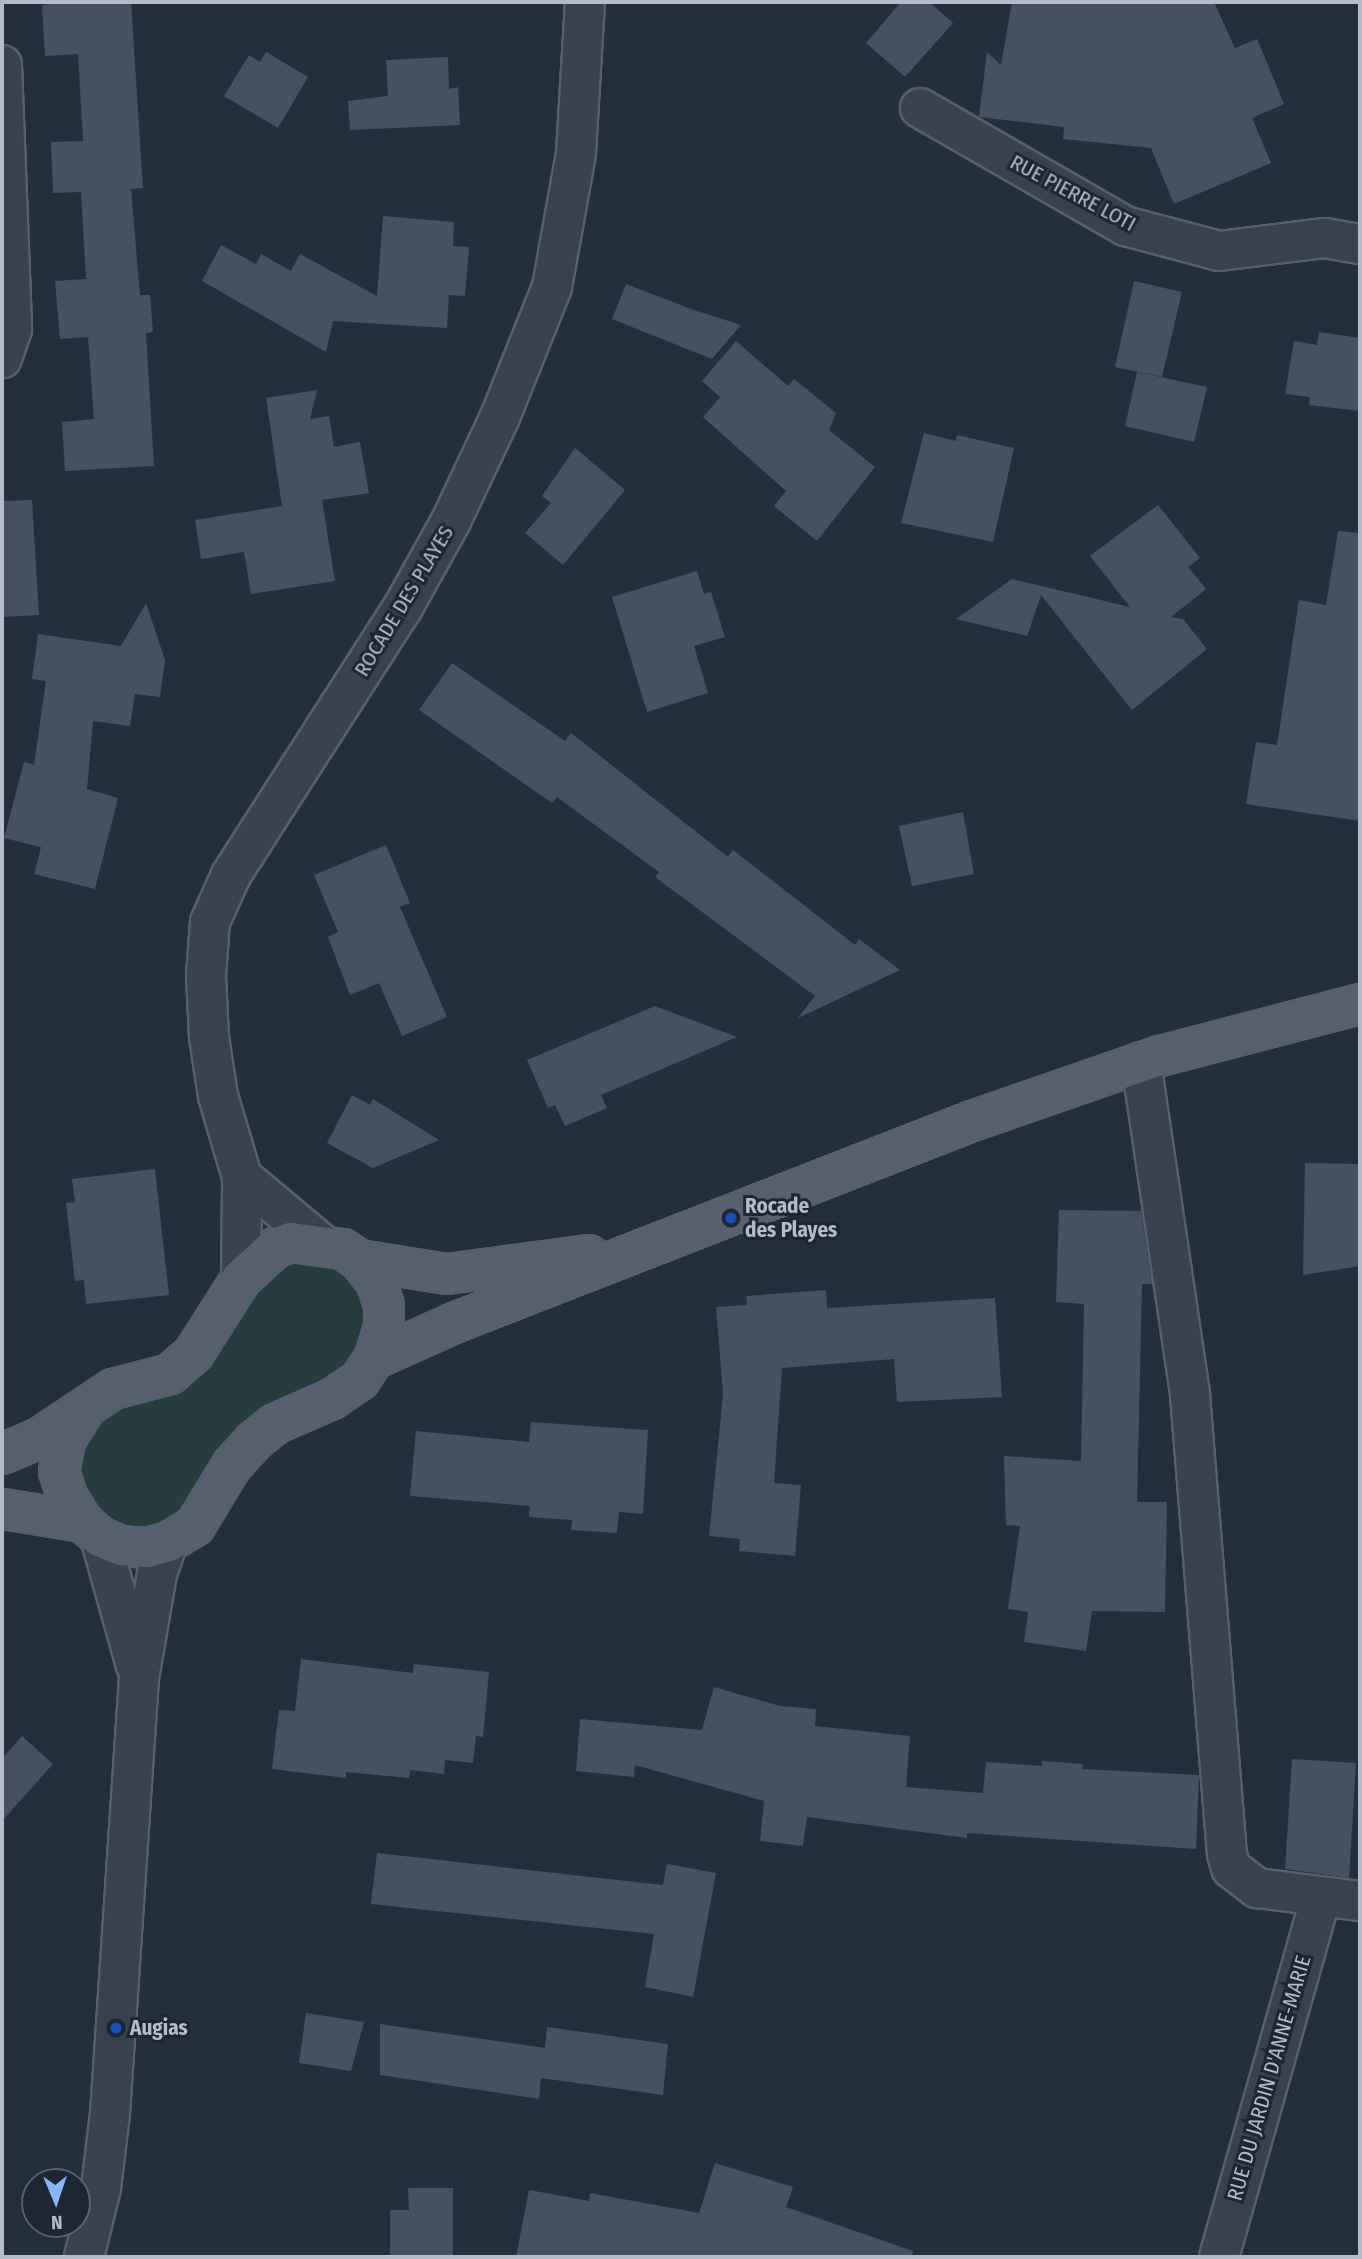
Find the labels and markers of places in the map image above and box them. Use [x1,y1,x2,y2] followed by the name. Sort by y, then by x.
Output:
[745,1193,837,1243] place label: Rocade des Playes
[723,1210,739,1226] marker: Rocade des Playes
[130,2015,188,2041] place label: Augias
[108,2020,124,2036] marker: Augias

